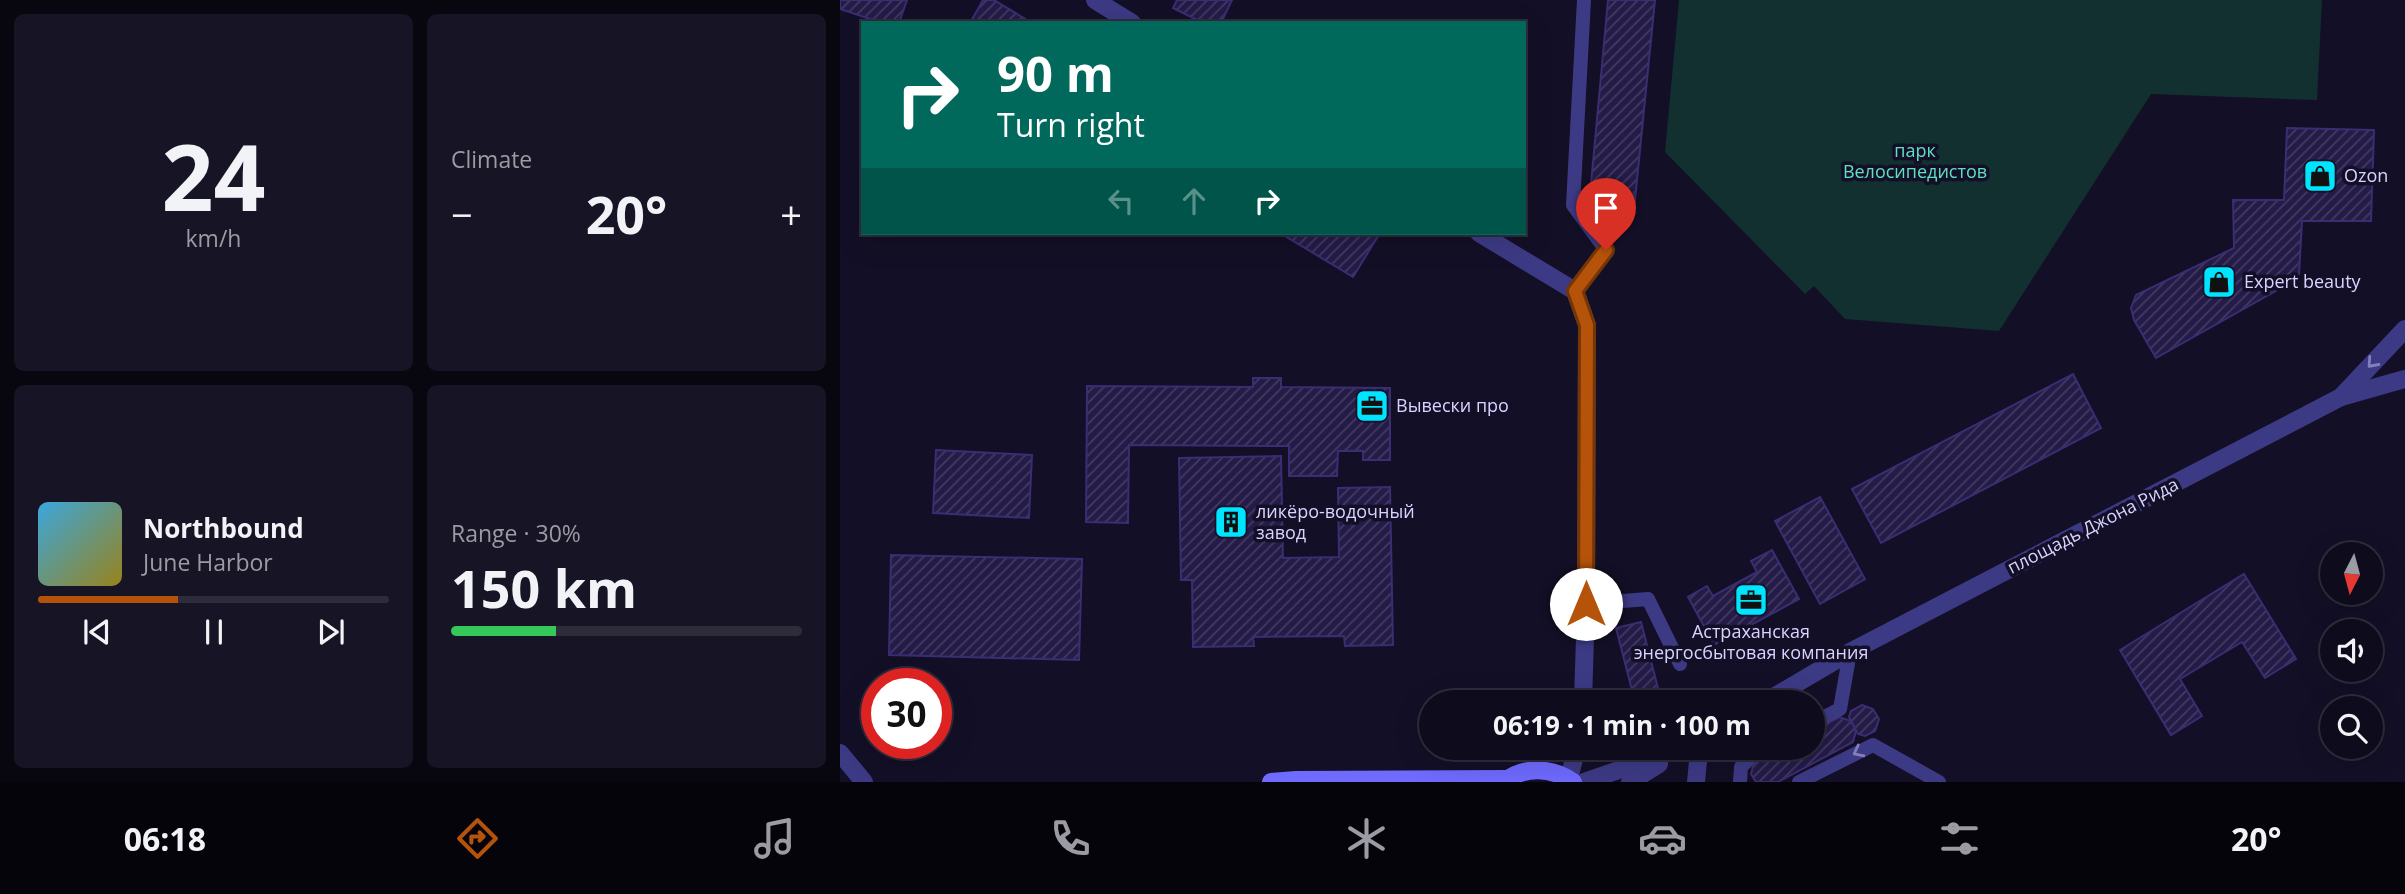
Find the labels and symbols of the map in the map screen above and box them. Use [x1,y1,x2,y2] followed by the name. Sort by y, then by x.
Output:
[1843,138,1987,183] park label: парк Велосипедистов
[2301,157,2339,195] shop icon: Ozon
[2344,163,2388,187] place label: Ozon
[1576,178,1636,250] pin
[2200,263,2238,301] shop icon: Expert beauty
[2244,269,2362,293] place label: Expert beauty
[2368,354,2381,367] one-way arrow
[1353,387,1391,425] office icon: Вывески про
[1396,393,1509,417] place label: Вывески про
[2003,471,2182,579] street label: площадь Джона Рида
[1256,499,1415,544] place label: ликёро-водочный завод
[1212,503,1250,541] building icon: ликёро-водочный завод
[2320,542,2384,606] north arrow
[1549,567,1623,641] position arrow
[1732,581,1770,619] office icon: Астраханская энергосбытовая компания
[1634,619,1868,664] place label: Астраханская энергосбытовая компания
[861,668,952,759] speed limit sign: 30
[1853,744,1865,758] one-way arrow

